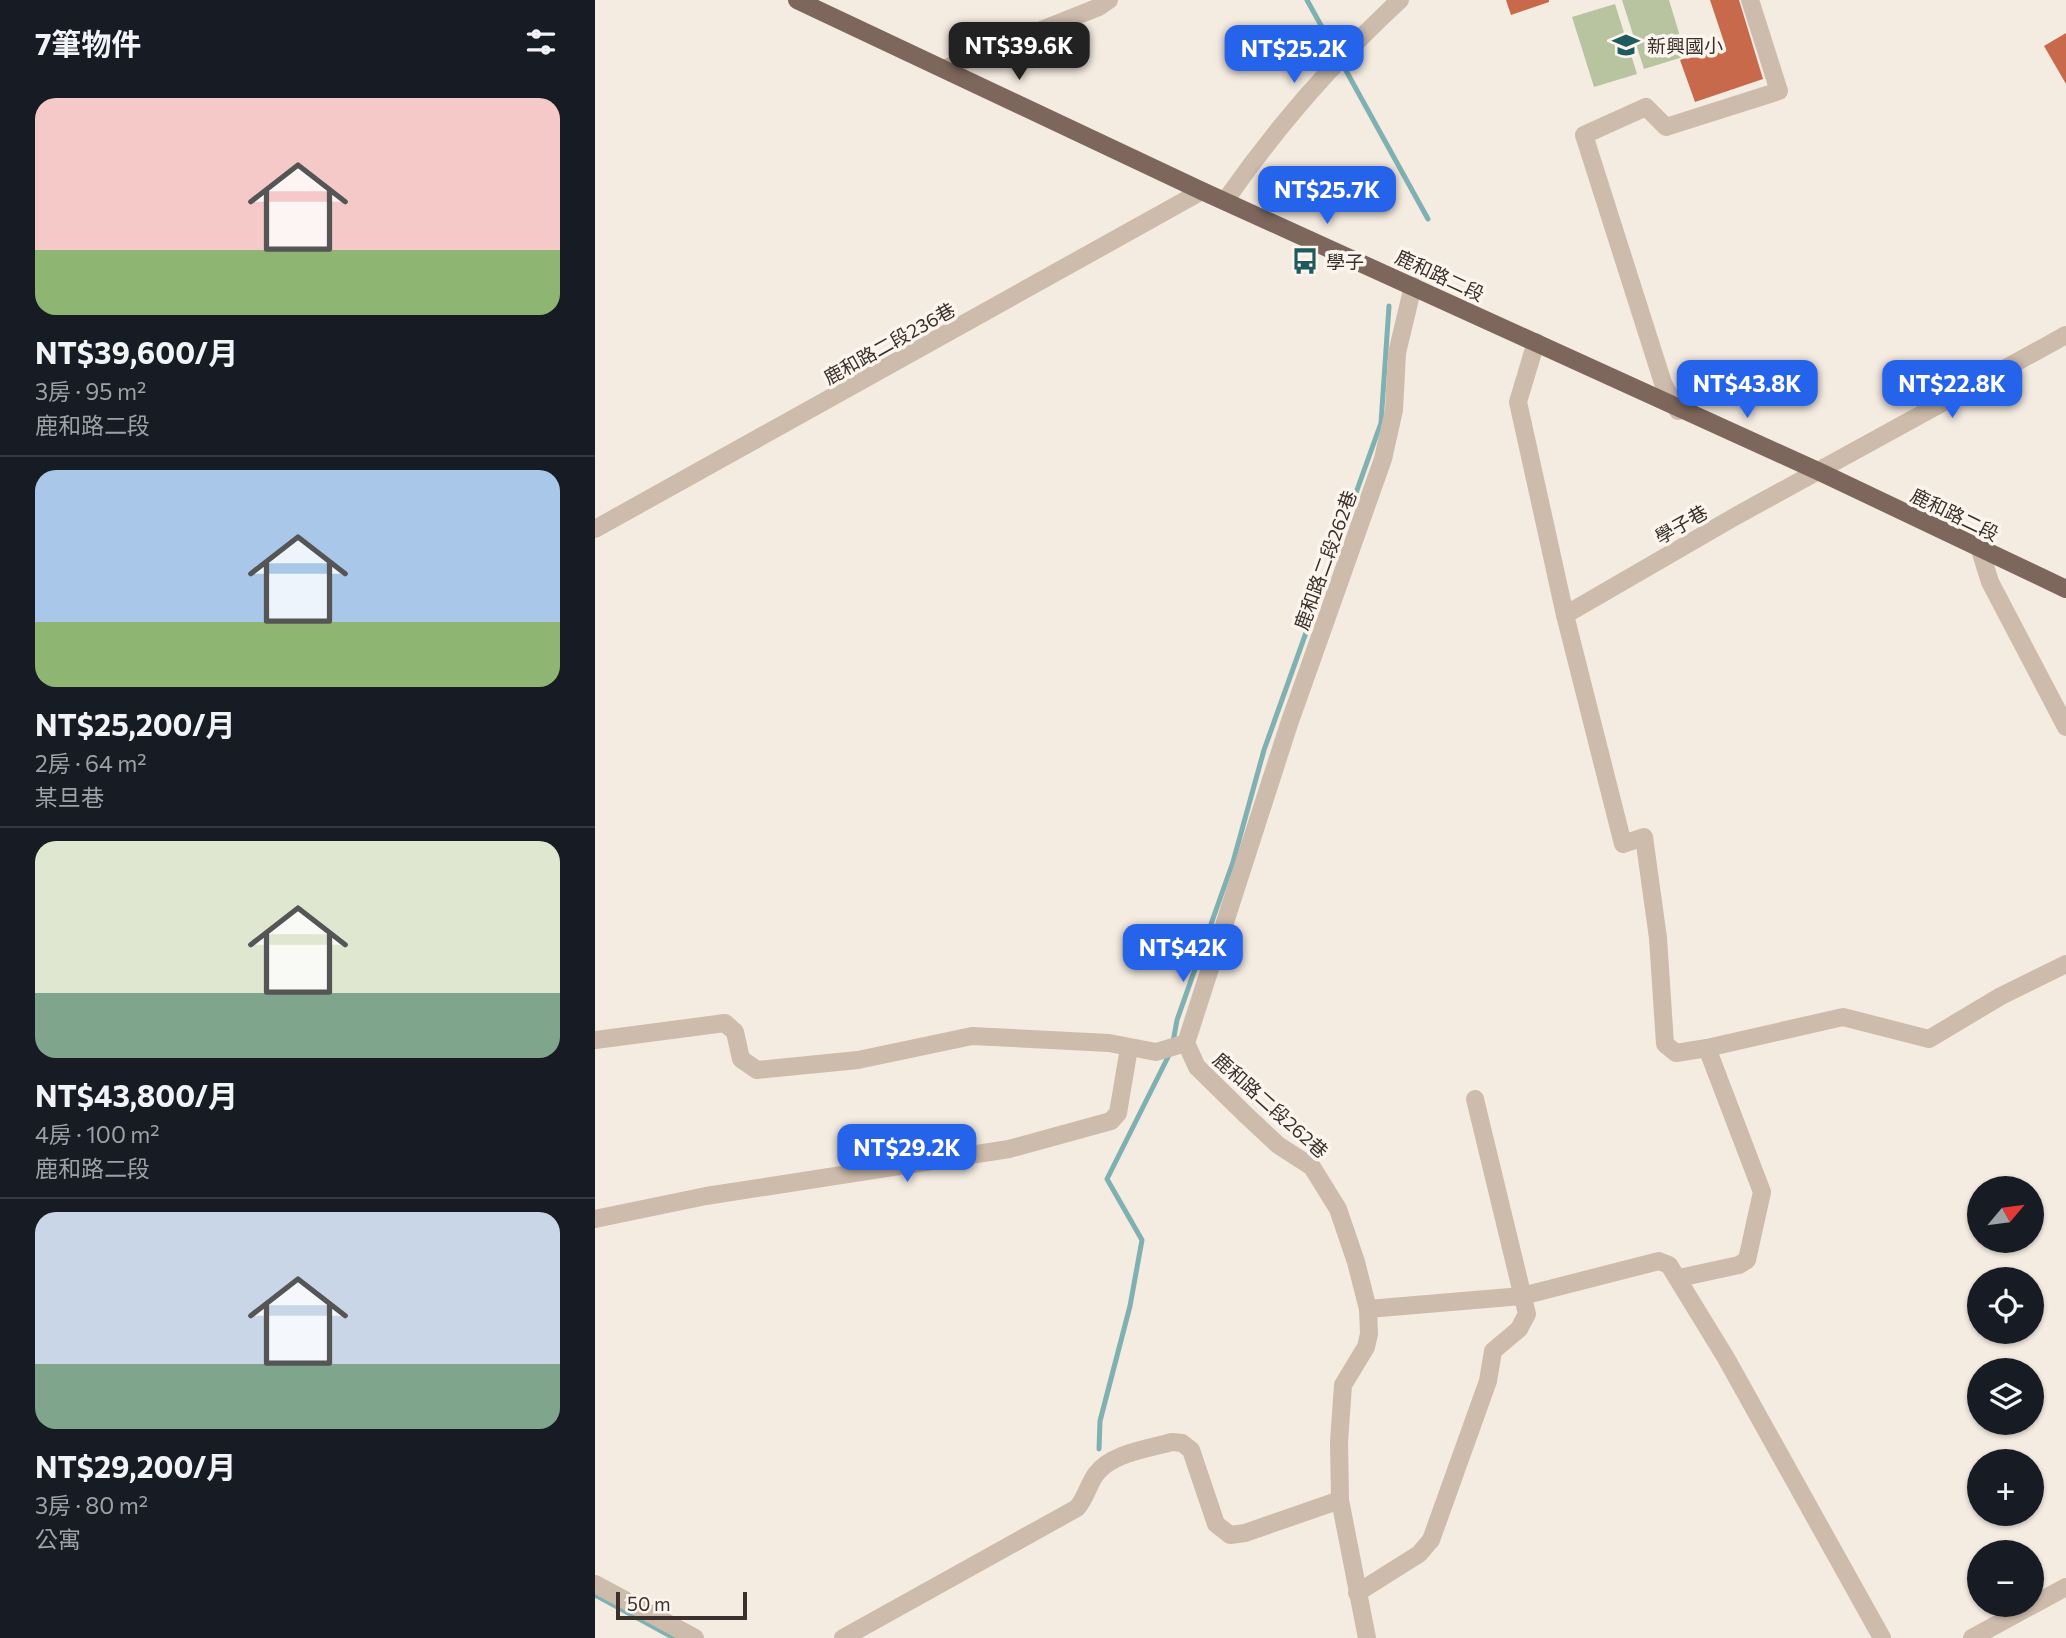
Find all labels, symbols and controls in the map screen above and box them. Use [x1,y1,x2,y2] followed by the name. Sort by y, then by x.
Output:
[947,22,1091,82] pin: NT$39.6K
[522,23,560,61] icon: filters
[35,24,142,61] text: 7筆物件
[1222,25,1366,85] pin: NT$25.2K
[1611,30,1641,60] school or university icon: 新興國小
[965,31,1073,59] text: NT$39.6K
[1241,34,1347,62] text: NT$25.2K
[1647,34,1723,57] place label: 新興國小
[235,144,361,270] icon: home
[1255,166,1399,226] pin: NT$25.7K
[1274,175,1380,203] text: NT$25.7K
[1392,244,1488,306] street label: 鹿和路二段
[1290,246,1320,276] bus stop icon: 學子
[1326,250,1364,273] place label: 學子
[819,297,959,389] street label: 鹿和路二段236巷
[35,333,238,370] text: NT$39,600/月
[1675,360,1819,420] pin: NT$43.8K
[1880,360,2024,420] pin: NT$22.8K
[1693,369,1801,397] text: NT$43.8K
[1898,369,2006,397] text: NT$22.8K
[35,377,146,405] text: 3房 · 95 m²
[35,411,150,439] text: 鹿和路二段
[1907,483,2003,545] street label: 鹿和路二段
[1289,487,1361,633] street label: 鹿和路二段262巷
[1651,500,1711,548] street label: 學子巷
[235,516,361,642] icon: home
[35,705,236,742] text: NT$25,200/月
[35,749,146,777] text: 2房 · 64 m²
[35,783,104,811] text: 某旦巷
[235,887,361,1013] icon: home
[1126,925,1240,984] pin: NT$42K
[1139,933,1227,961] text: NT$42K
[1209,1047,1333,1163] street label: 鹿和路二段262巷
[35,1076,238,1113] text: NT$43,800/月
[35,1120,160,1148] text: 4房 · 100 m²
[835,1124,979,1184] pin: NT$29.2K
[853,1133,961,1161] text: NT$29.2K
[35,1154,150,1182] text: 鹿和路二段
[1967,1176,2044,1253] north arrow
[1967,1176,2044,1617] map controls
[235,1258,361,1384] icon: home
[1967,1267,2044,1344] button: locate
[1967,1358,2044,1435] button: layers
[35,1447,236,1484] text: NT$29,200/月
[1967,1449,2044,1526] button: +
[35,1491,148,1519] text: 3房 · 80 m²
[35,1525,81,1553] text: 公寓
[1967,1540,2044,1617] button: −
[616,1589,747,1621] scale bar
[627,1592,671,1615] text: 50 m

